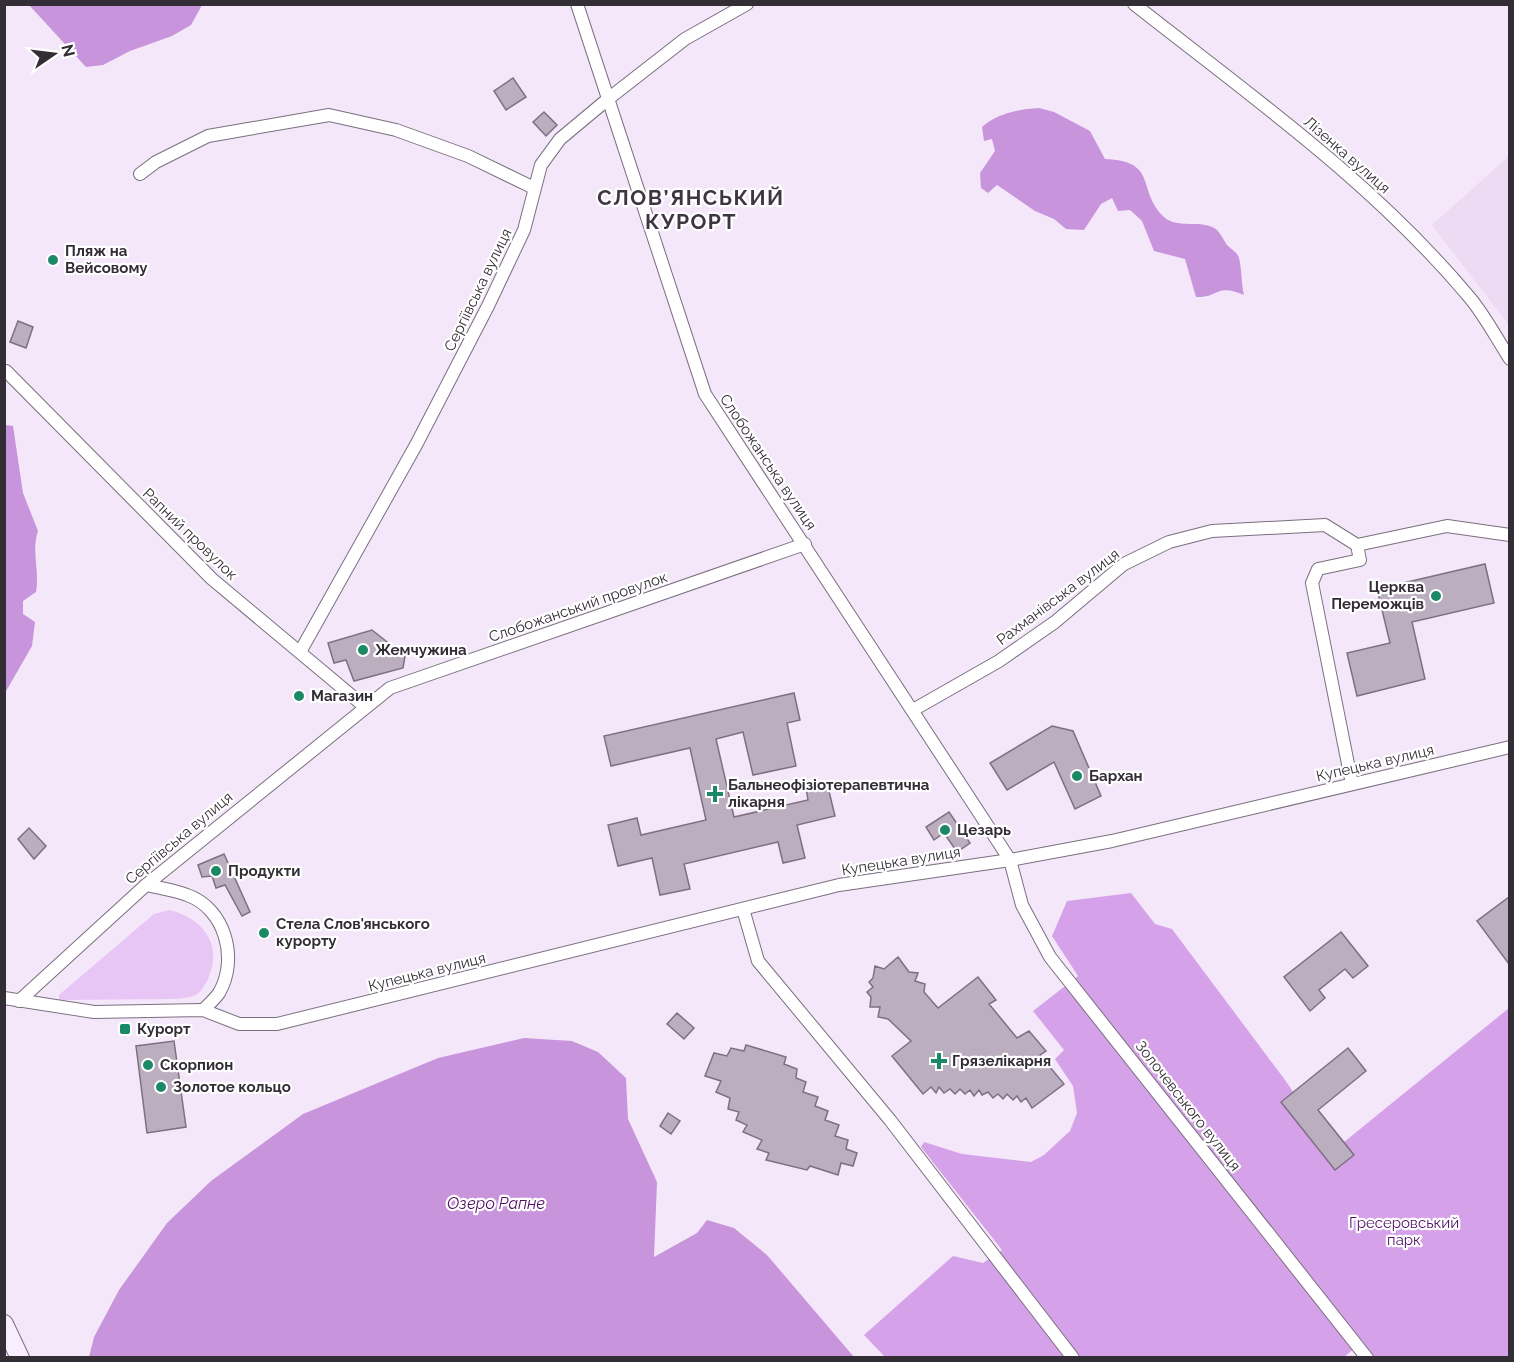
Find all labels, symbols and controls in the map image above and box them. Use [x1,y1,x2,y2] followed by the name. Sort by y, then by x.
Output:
[24,24,84,84] north arrow
[57,42,79,59] text: N
[1300,113,1394,197] street label: Лізенка вулиця
[597,185,785,234] district label: СЛОВ’ЯНСЬКИЙ КУРОРТ
[440,226,516,354] street label: Сергіївська вулиця
[65,242,148,277] place label: Пляж на Вейсовому
[46,253,60,267] marker: Пляж на Вейсовому
[716,391,820,533] street label: Слобожанська вулиця
[139,484,241,584] street label: Рапний провулок
[993,545,1123,649] street label: Рахманівська вулиця
[486,568,670,646] street label: Слобожанський провулок
[1331,578,1424,613] place label: Церква Переможців
[1429,589,1443,603] marker: Церква Переможців
[375,641,467,659] place label: Жемчужина
[356,643,370,657] marker: Жемчужина
[311,687,373,705] place label: Магазин
[292,689,306,703] marker: Магазин
[1314,741,1436,785] street label: Купецька вулиця
[1089,767,1143,785] place label: Бархан
[1070,769,1084,783] marker: Бархан
[728,776,930,811] place label: Бальнеофізіотерапевтична лікарня
[706,785,724,803] marker: Бальнеофізіотерапевтична лікарня
[122,788,236,888] street label: Сергіївська вулиця
[957,821,1011,839] place label: Цезарь
[938,823,952,837] marker: Цезарь
[840,843,962,879] street label: Купецька вулиця
[228,862,300,880] place label: Продукти
[209,864,223,878] marker: Продукти
[276,915,430,950] place label: Стела Слов'янського курорту
[257,926,271,940] marker: Стела Слов'янського курорту
[366,949,488,995] street label: Купецька вулиця
[137,1020,191,1038] place label: Курорт
[118,1022,132,1036] marker: Курорт
[1132,1037,1244,1175] street label: Золочевського вулиця
[930,1052,948,1070] marker: Грязелікарня
[952,1052,1051,1070] place label: Грязелікарня
[160,1056,233,1074] place label: Скорпион
[141,1058,155,1072] marker: Скорпион
[173,1078,291,1096] place label: Золотое кольцо
[154,1080,168,1094] marker: Золотое кольцо
[447,1194,545,1213] water label: Озеро Рапне
[1349,1214,1459,1249] park label: Гресеровський парк

